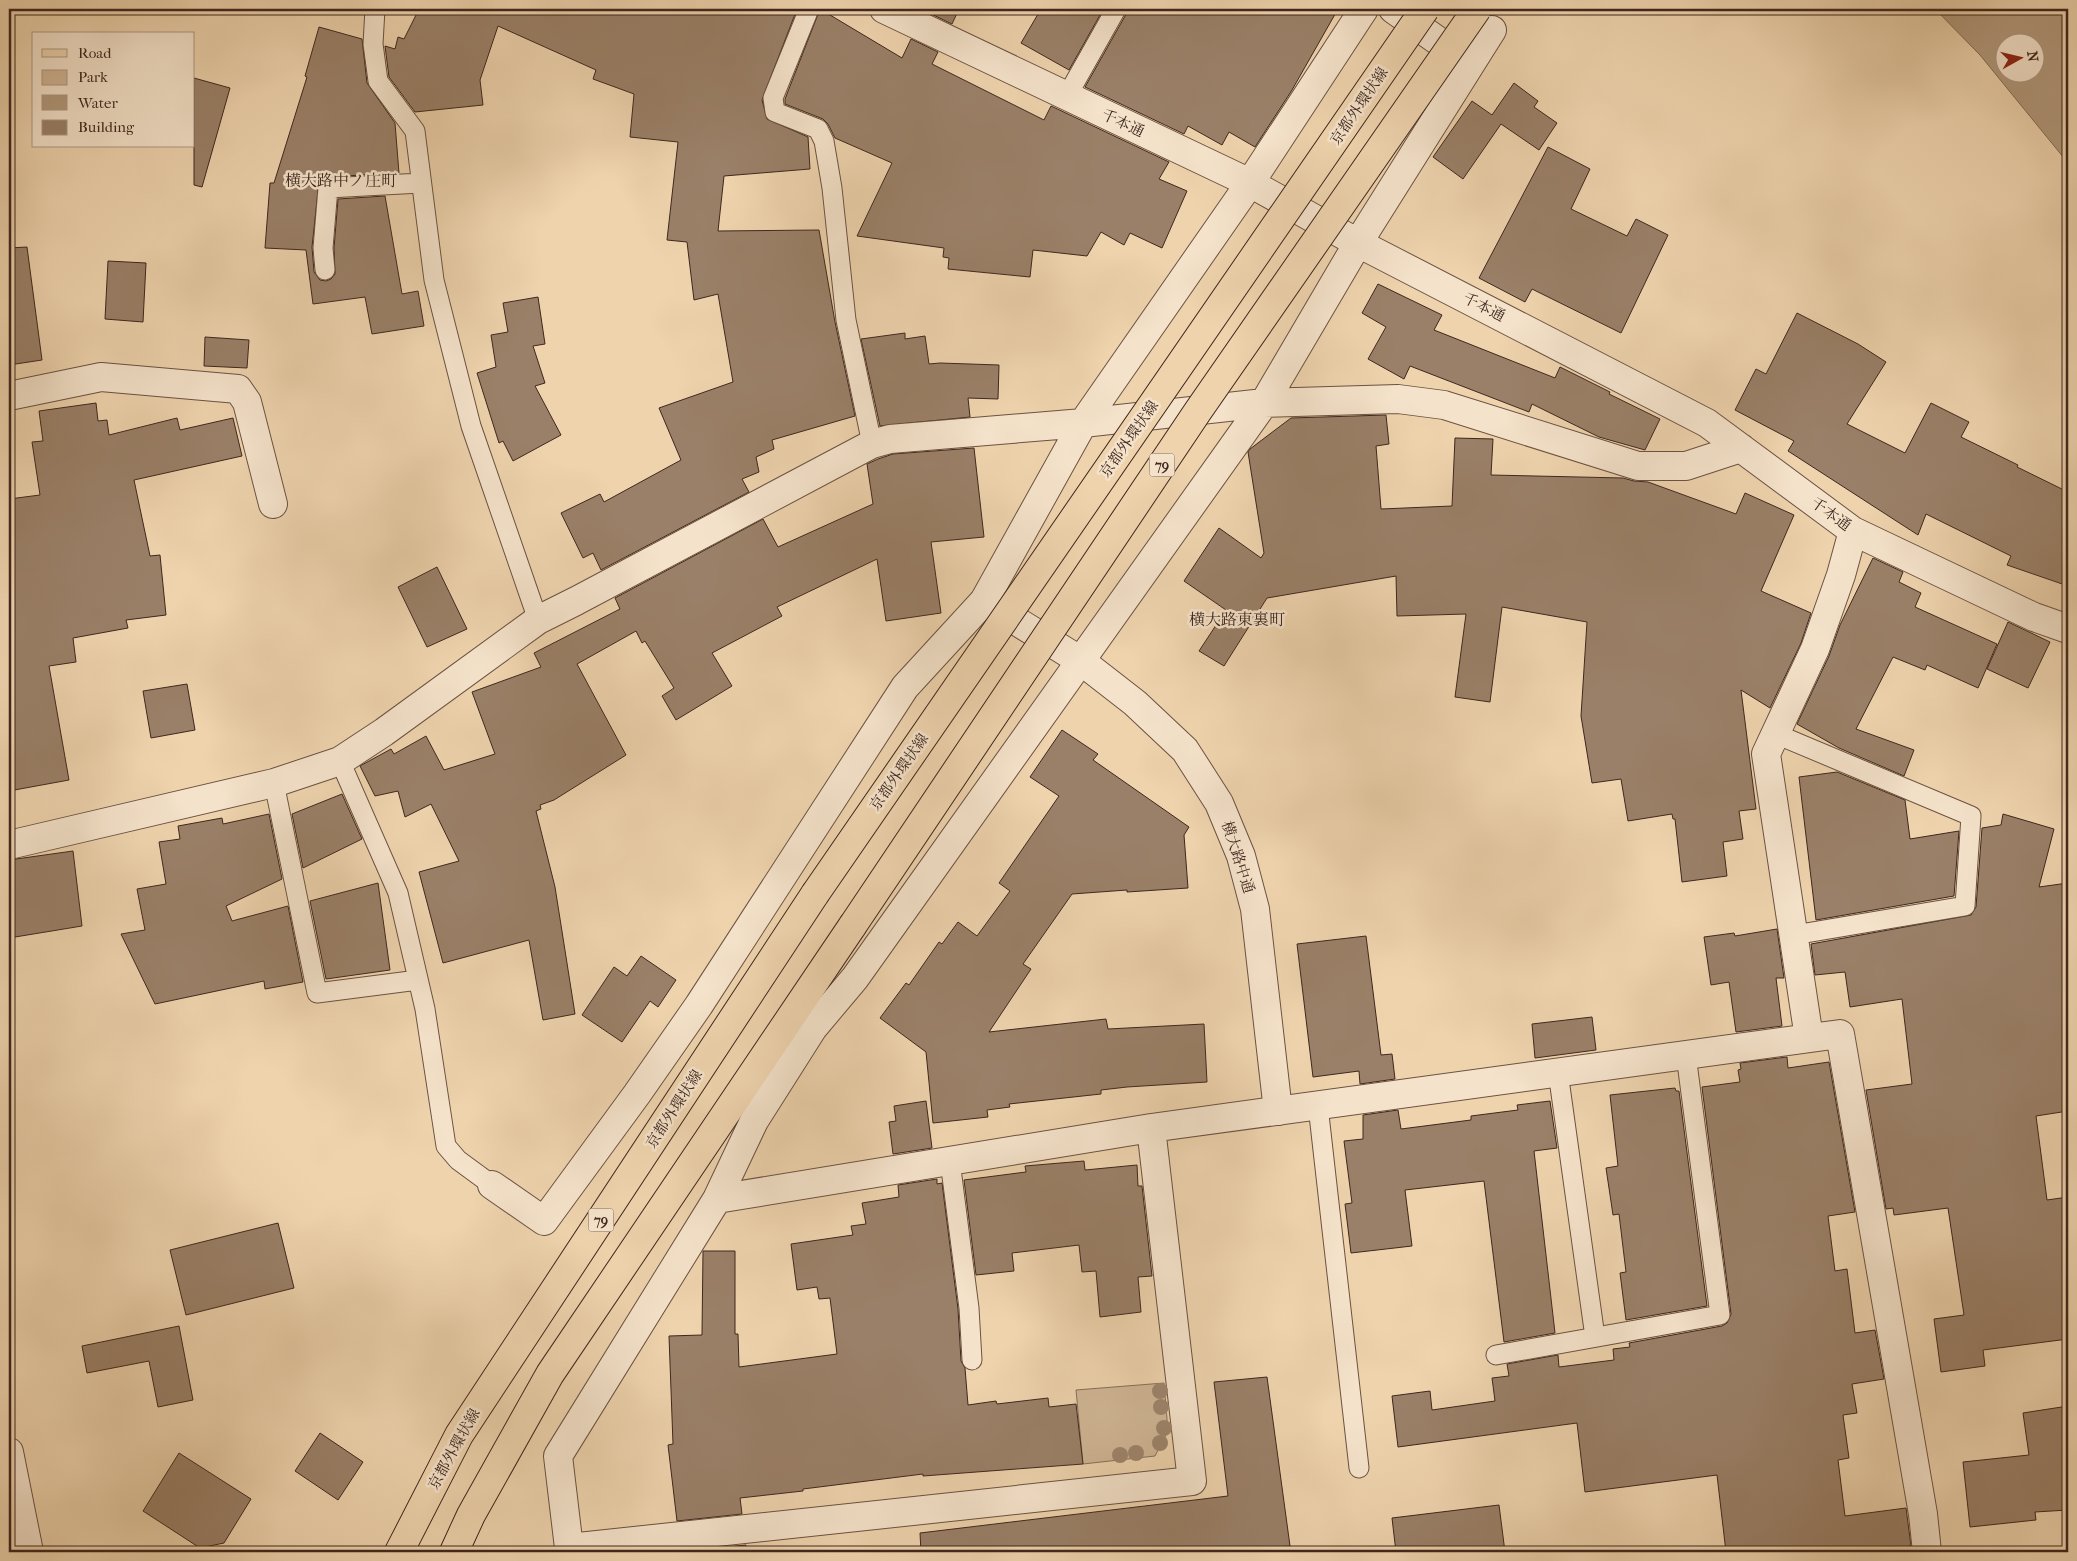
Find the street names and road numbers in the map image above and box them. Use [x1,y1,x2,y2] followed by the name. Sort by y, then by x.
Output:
[1326,64,1392,148] street label: 京都外環状線
[1099,105,1147,141] street label: 千本通
[1460,289,1508,325] street label: 千本通
[1096,397,1162,481] street label: 京都外環状線
[1150,454,1174,476] road number: 79
[1808,493,1854,535] street label: 千本通
[866,730,932,814] street label: 京都外環状線
[1218,819,1258,895] street label: 横大路中通
[642,1066,706,1152] street label: 京都外環状線
[588,1208,614,1232] road number: 79
[424,1405,484,1493] street label: 京都外環状線

